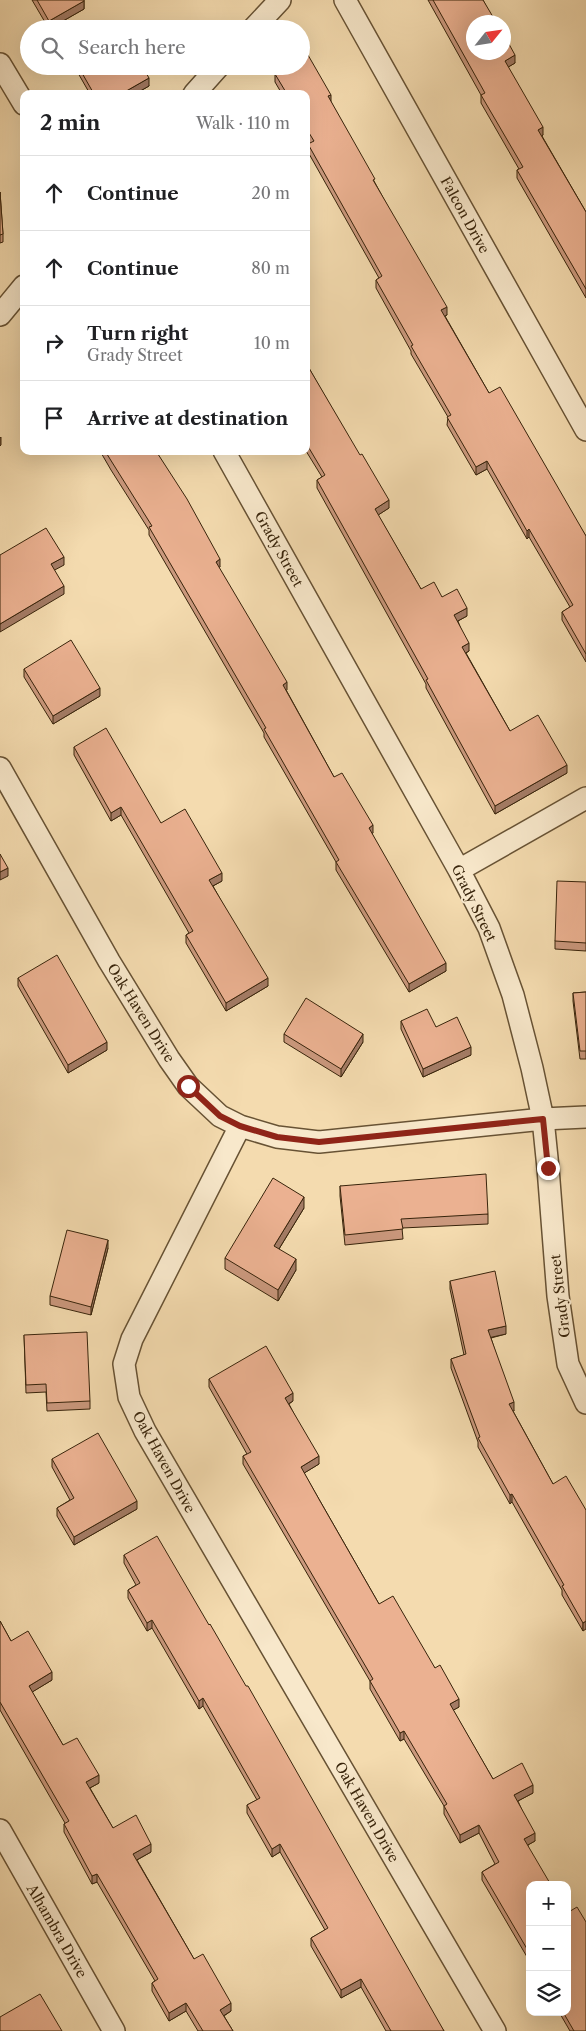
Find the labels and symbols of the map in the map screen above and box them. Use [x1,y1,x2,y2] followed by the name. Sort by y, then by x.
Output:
[466,15,511,60] north arrow
[437,173,494,257] street label: Falcon Drive
[251,508,307,590] street label: Grady Street
[448,861,500,945] street label: Grady Street
[103,960,179,1066] street label: Oak Haven Drive
[177,1075,200,1098] route start
[537,1157,560,1180] route end
[546,1253,574,1339] street label: Grady Street
[129,1408,199,1516] street label: Oak Haven Drive
[331,1758,403,1866] street label: Oak Haven Drive
[22,1880,91,1981] street label: Alhambra Drive

